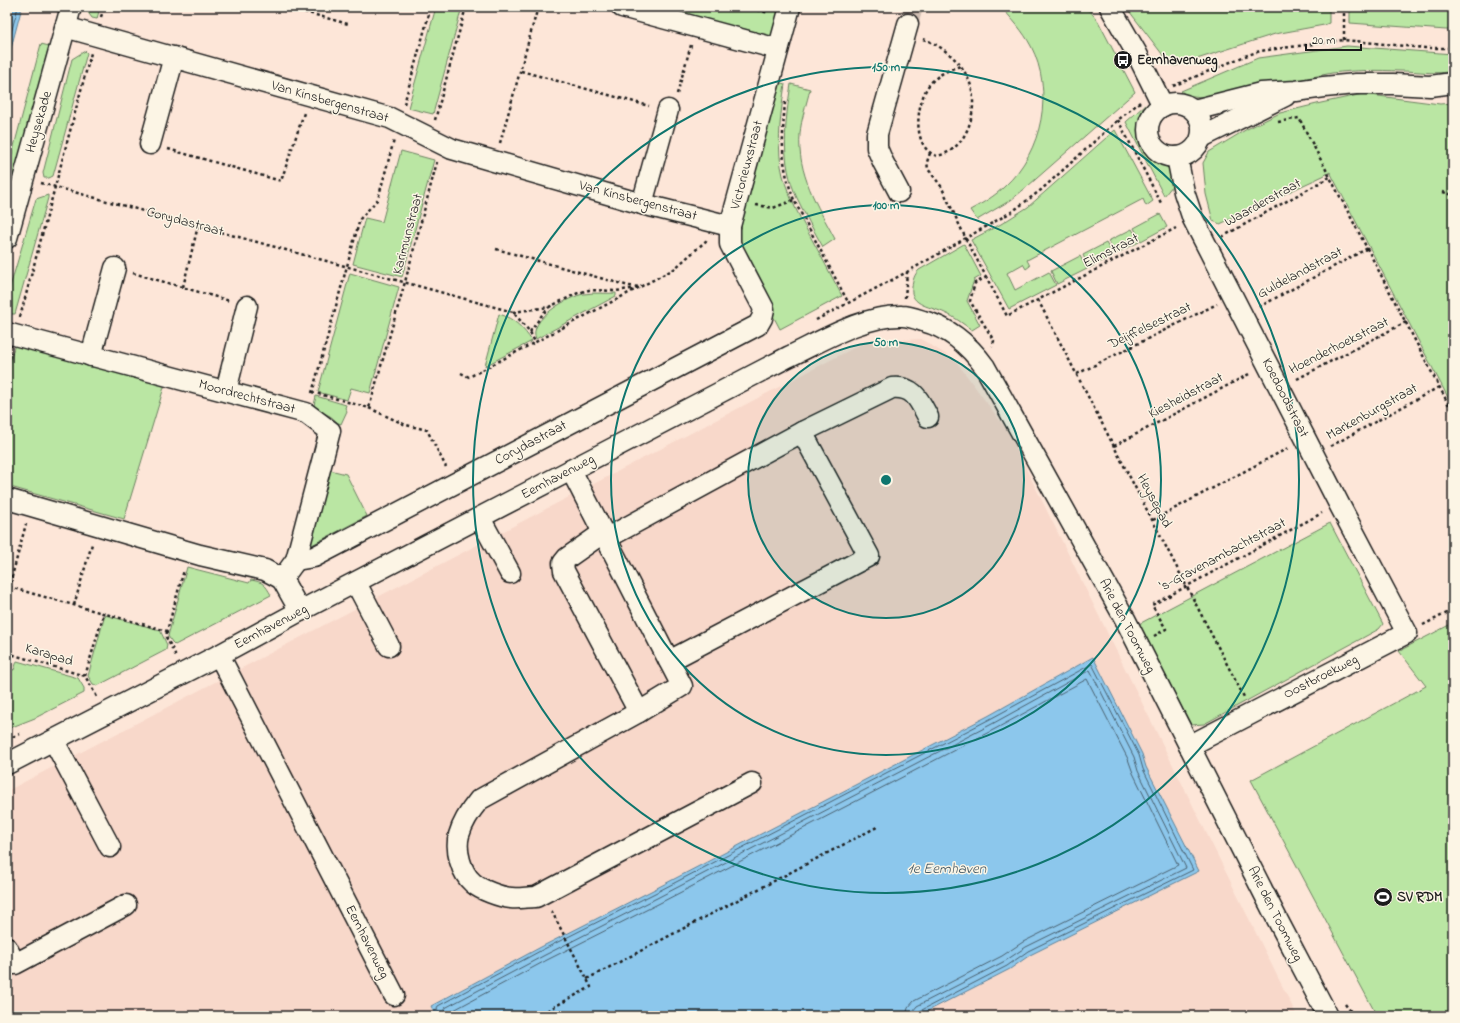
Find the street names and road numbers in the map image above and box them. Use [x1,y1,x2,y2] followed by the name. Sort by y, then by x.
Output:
[268,75,392,130] street label: Van Kinsbergenstraat
[20,88,59,156] street label: Heysekade
[725,118,769,213] street label: Victorieuxstraat
[1221,173,1305,233] street label: Waarderstraat
[575,175,700,228] street label: Van Kinsbergenstraat
[387,191,429,277] street label: Karimunstraat
[144,202,226,243] street label: Corydastraat
[1079,228,1143,274] street label: Elimstraat
[1254,242,1347,304] street label: Guldelandstraat
[1104,297,1195,356] street label: Deijffelsestraat
[1285,312,1393,380] street label: Hoenderhoekstraat
[1256,355,1314,442] street label: Koedoodstraat
[1145,367,1227,425] street label: Kiesheidstraat
[196,374,298,420] street label: Moordrechtstraat
[1322,378,1422,447] street label: Markenburgstraat
[491,415,572,472] street label: Corydastraat
[517,449,599,506] street label: Eemhavenweg
[1130,470,1177,532] street label: Heysepad
[1156,513,1290,597] street label: 's-Gravenambachtstraat
[1092,575,1161,678] street label: Arie den Toomweg
[230,599,312,656] street label: Eemhavenweg
[22,638,76,672] street label: Karapad
[1280,649,1363,706] street label: Oostbroekweg
[1241,863,1308,966] street label: Arie den Toomweg
[338,901,395,983] street label: Eemhavenweg

